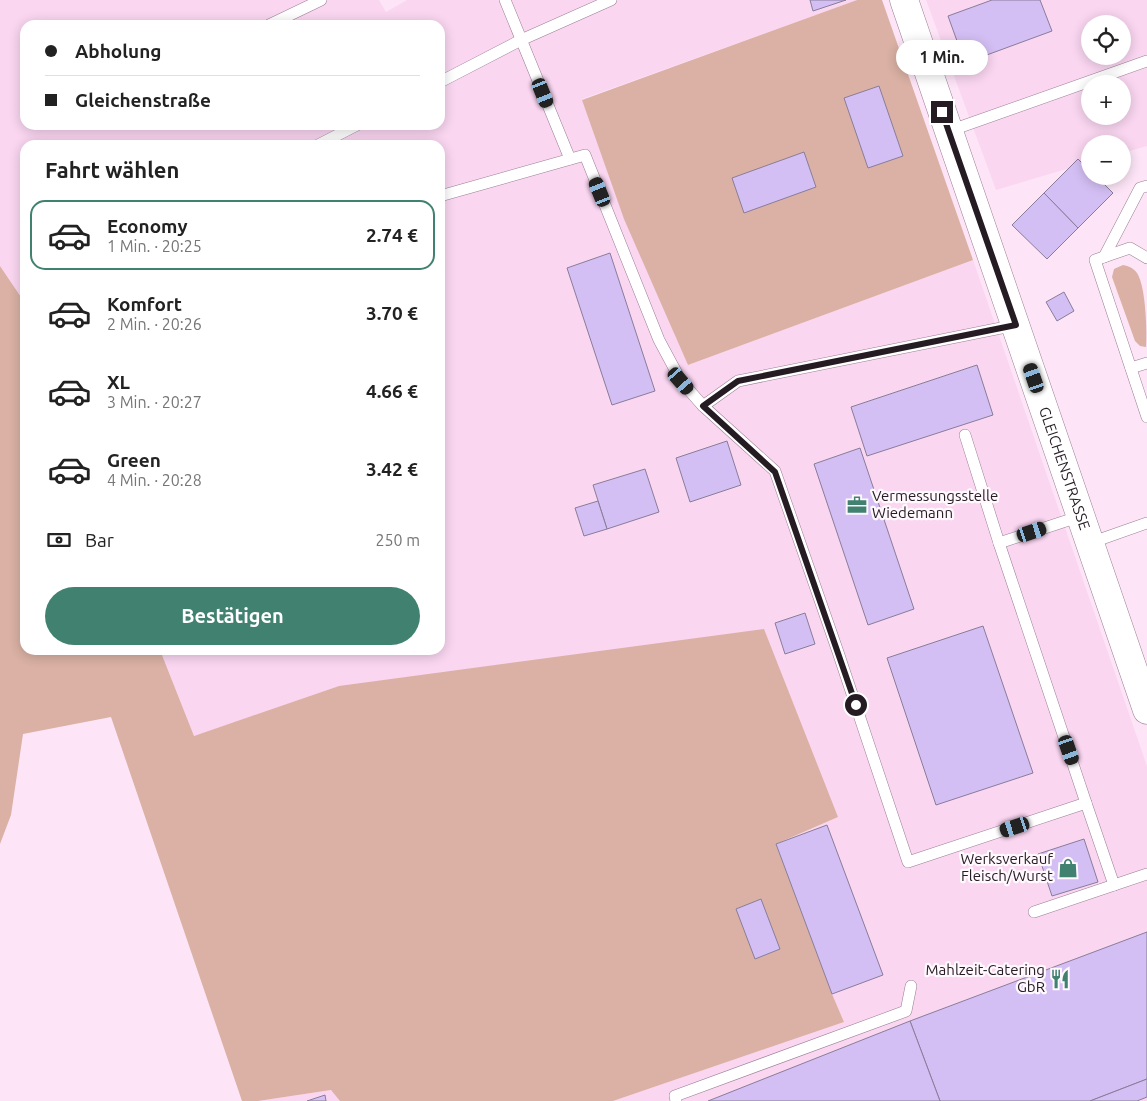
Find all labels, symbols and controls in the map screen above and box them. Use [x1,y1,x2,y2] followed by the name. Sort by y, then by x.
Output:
[1081,15,1131,185] map controls
[1081,15,1131,65] button: locate
[896,39,988,74] callout: 1 Min.
[75,40,161,62] text: Abholung
[920,48,964,66] text: 1 Min.
[1081,75,1131,125] button: +
[530,76,555,110] car
[75,89,211,111] text: Gleichenstraße
[931,101,953,123] route end
[1081,135,1131,185] button: −
[45,157,179,182] text: Fahrt wählen
[587,175,612,209] car
[47,213,92,258] icon: car
[107,215,188,237] text: Economy
[366,224,418,246] text: 2.74 €
[107,237,202,255] text: 1 Min. · 20:25
[47,291,92,336] icon: car
[107,293,182,315] text: Komfort
[366,302,418,324] text: 3.70 €
[107,315,202,333] text: 2 Min. · 20:26
[1022,361,1045,395] car
[665,365,696,397] car
[47,369,92,414] icon: car
[107,371,130,393] text: XL
[366,380,418,402] text: 4.66 €
[107,393,202,411] text: 3 Min. · 20:27
[1036,404,1094,532] street label: GLEICHENSTRASSE
[47,447,92,492] icon: car
[107,449,161,471] text: Green
[366,458,418,480] text: 3.42 €
[107,471,202,489] text: 4 Min. · 20:28
[872,487,998,521] place label: Vermessungsstelle Wiedemann
[846,494,868,516] office icon: Vermessungsstelle Wiedemann
[1015,520,1048,544] car
[45,526,73,554] icon: cash
[85,529,114,551] text: Bar
[375,531,420,549] text: 250 m
[45,587,420,645] button: Bestätigen
[845,694,867,716] route start
[1057,733,1080,767] car
[998,815,1031,839] car
[960,850,1053,884] place label: Werksverkauf Fleisch/Wurst
[1057,857,1079,879] shop icon: Werksverkauf Fleisch/Wurst
[926,961,1045,995] place label: Mahlzeit-Catering GbR
[1049,968,1071,990] restaurant icon: Mahlzeit-Catering GbR

